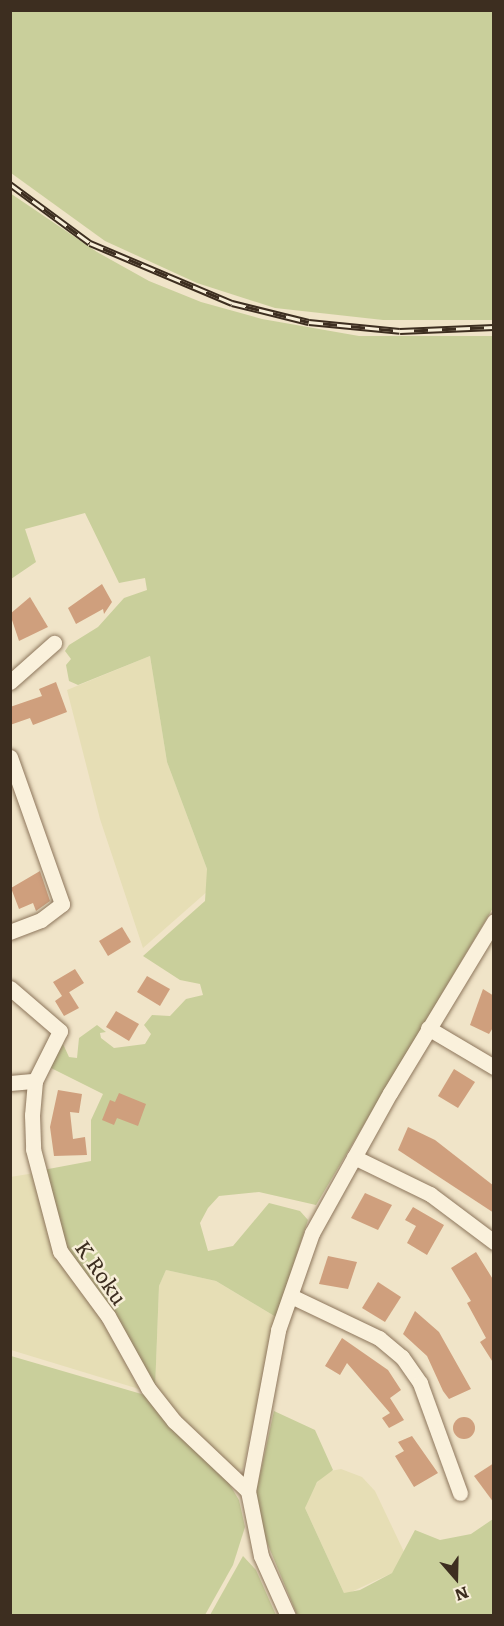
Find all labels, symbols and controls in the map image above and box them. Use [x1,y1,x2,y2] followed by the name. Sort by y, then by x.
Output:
[71,1235,133,1309] street label: K Roku
[426,1548,486,1608] north arrow
[452,1581,473,1608] text: N

